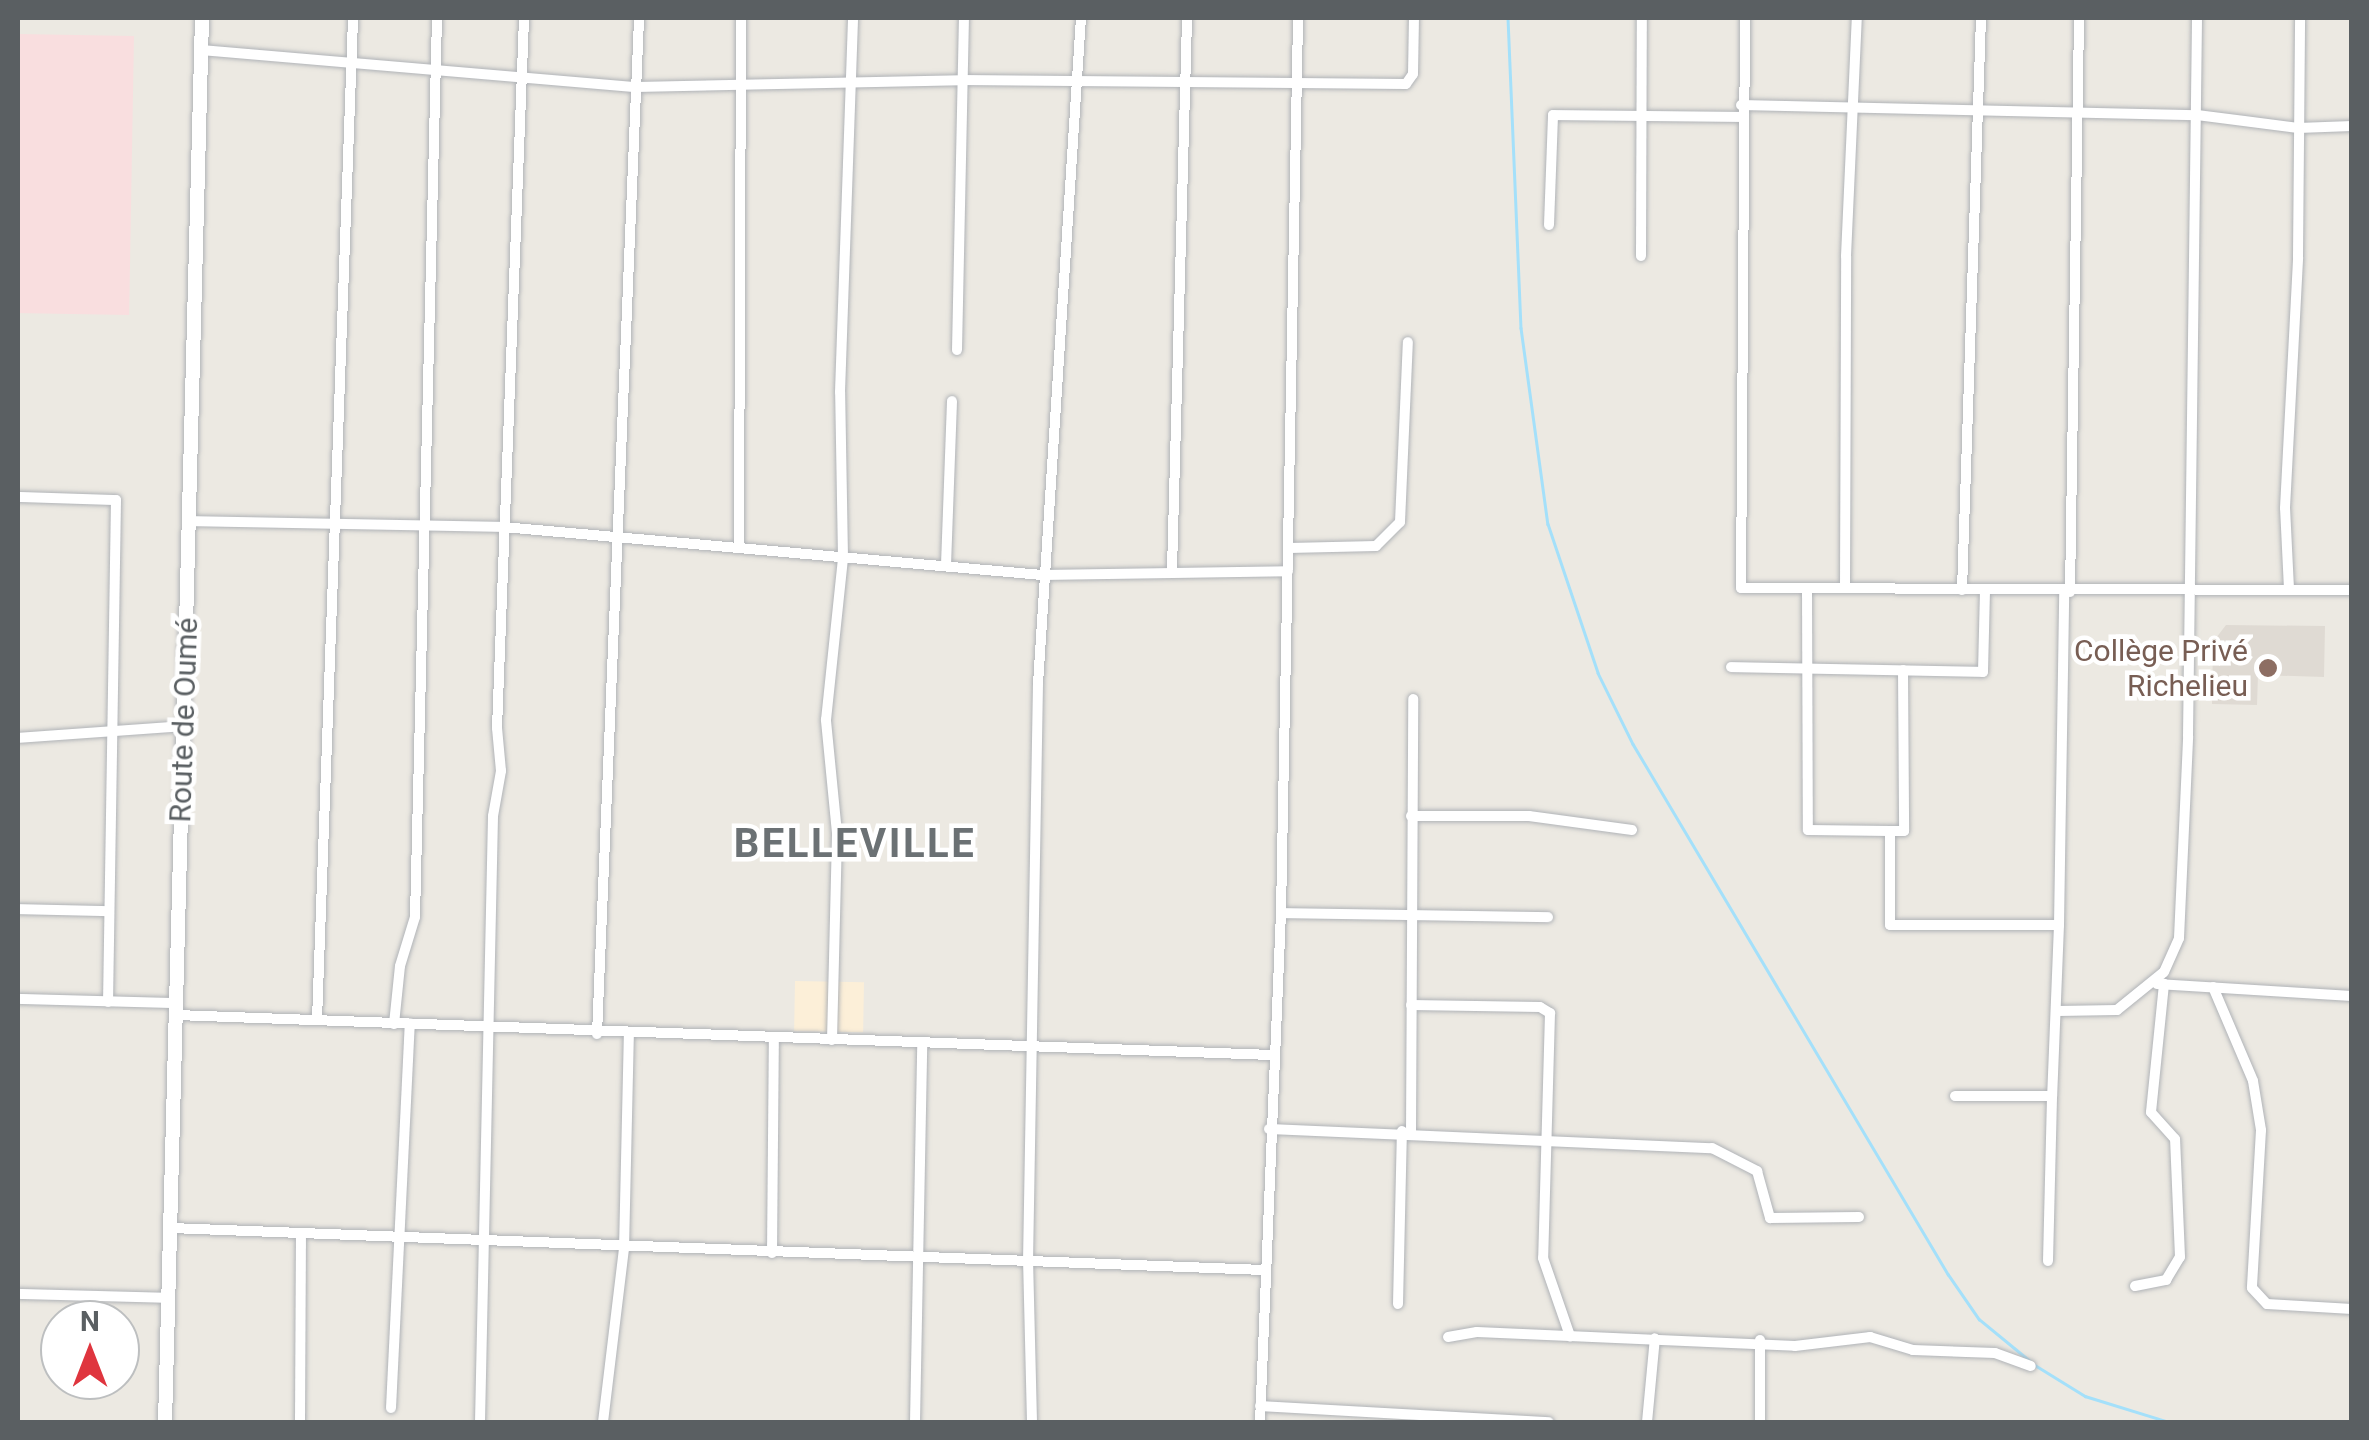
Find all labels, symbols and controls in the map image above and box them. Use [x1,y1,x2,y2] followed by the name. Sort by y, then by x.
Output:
[162,617,206,823] street label: Route de Oumé
[2074,633,2248,704] place label: Collège Privé Richelieu
[2257,657,2279,679] marker: Collège Privé Richelieu
[734,820,976,868] district label: BELLEVILLE
[40,1300,140,1400] north arrow
[80,1305,100,1338] text: N

